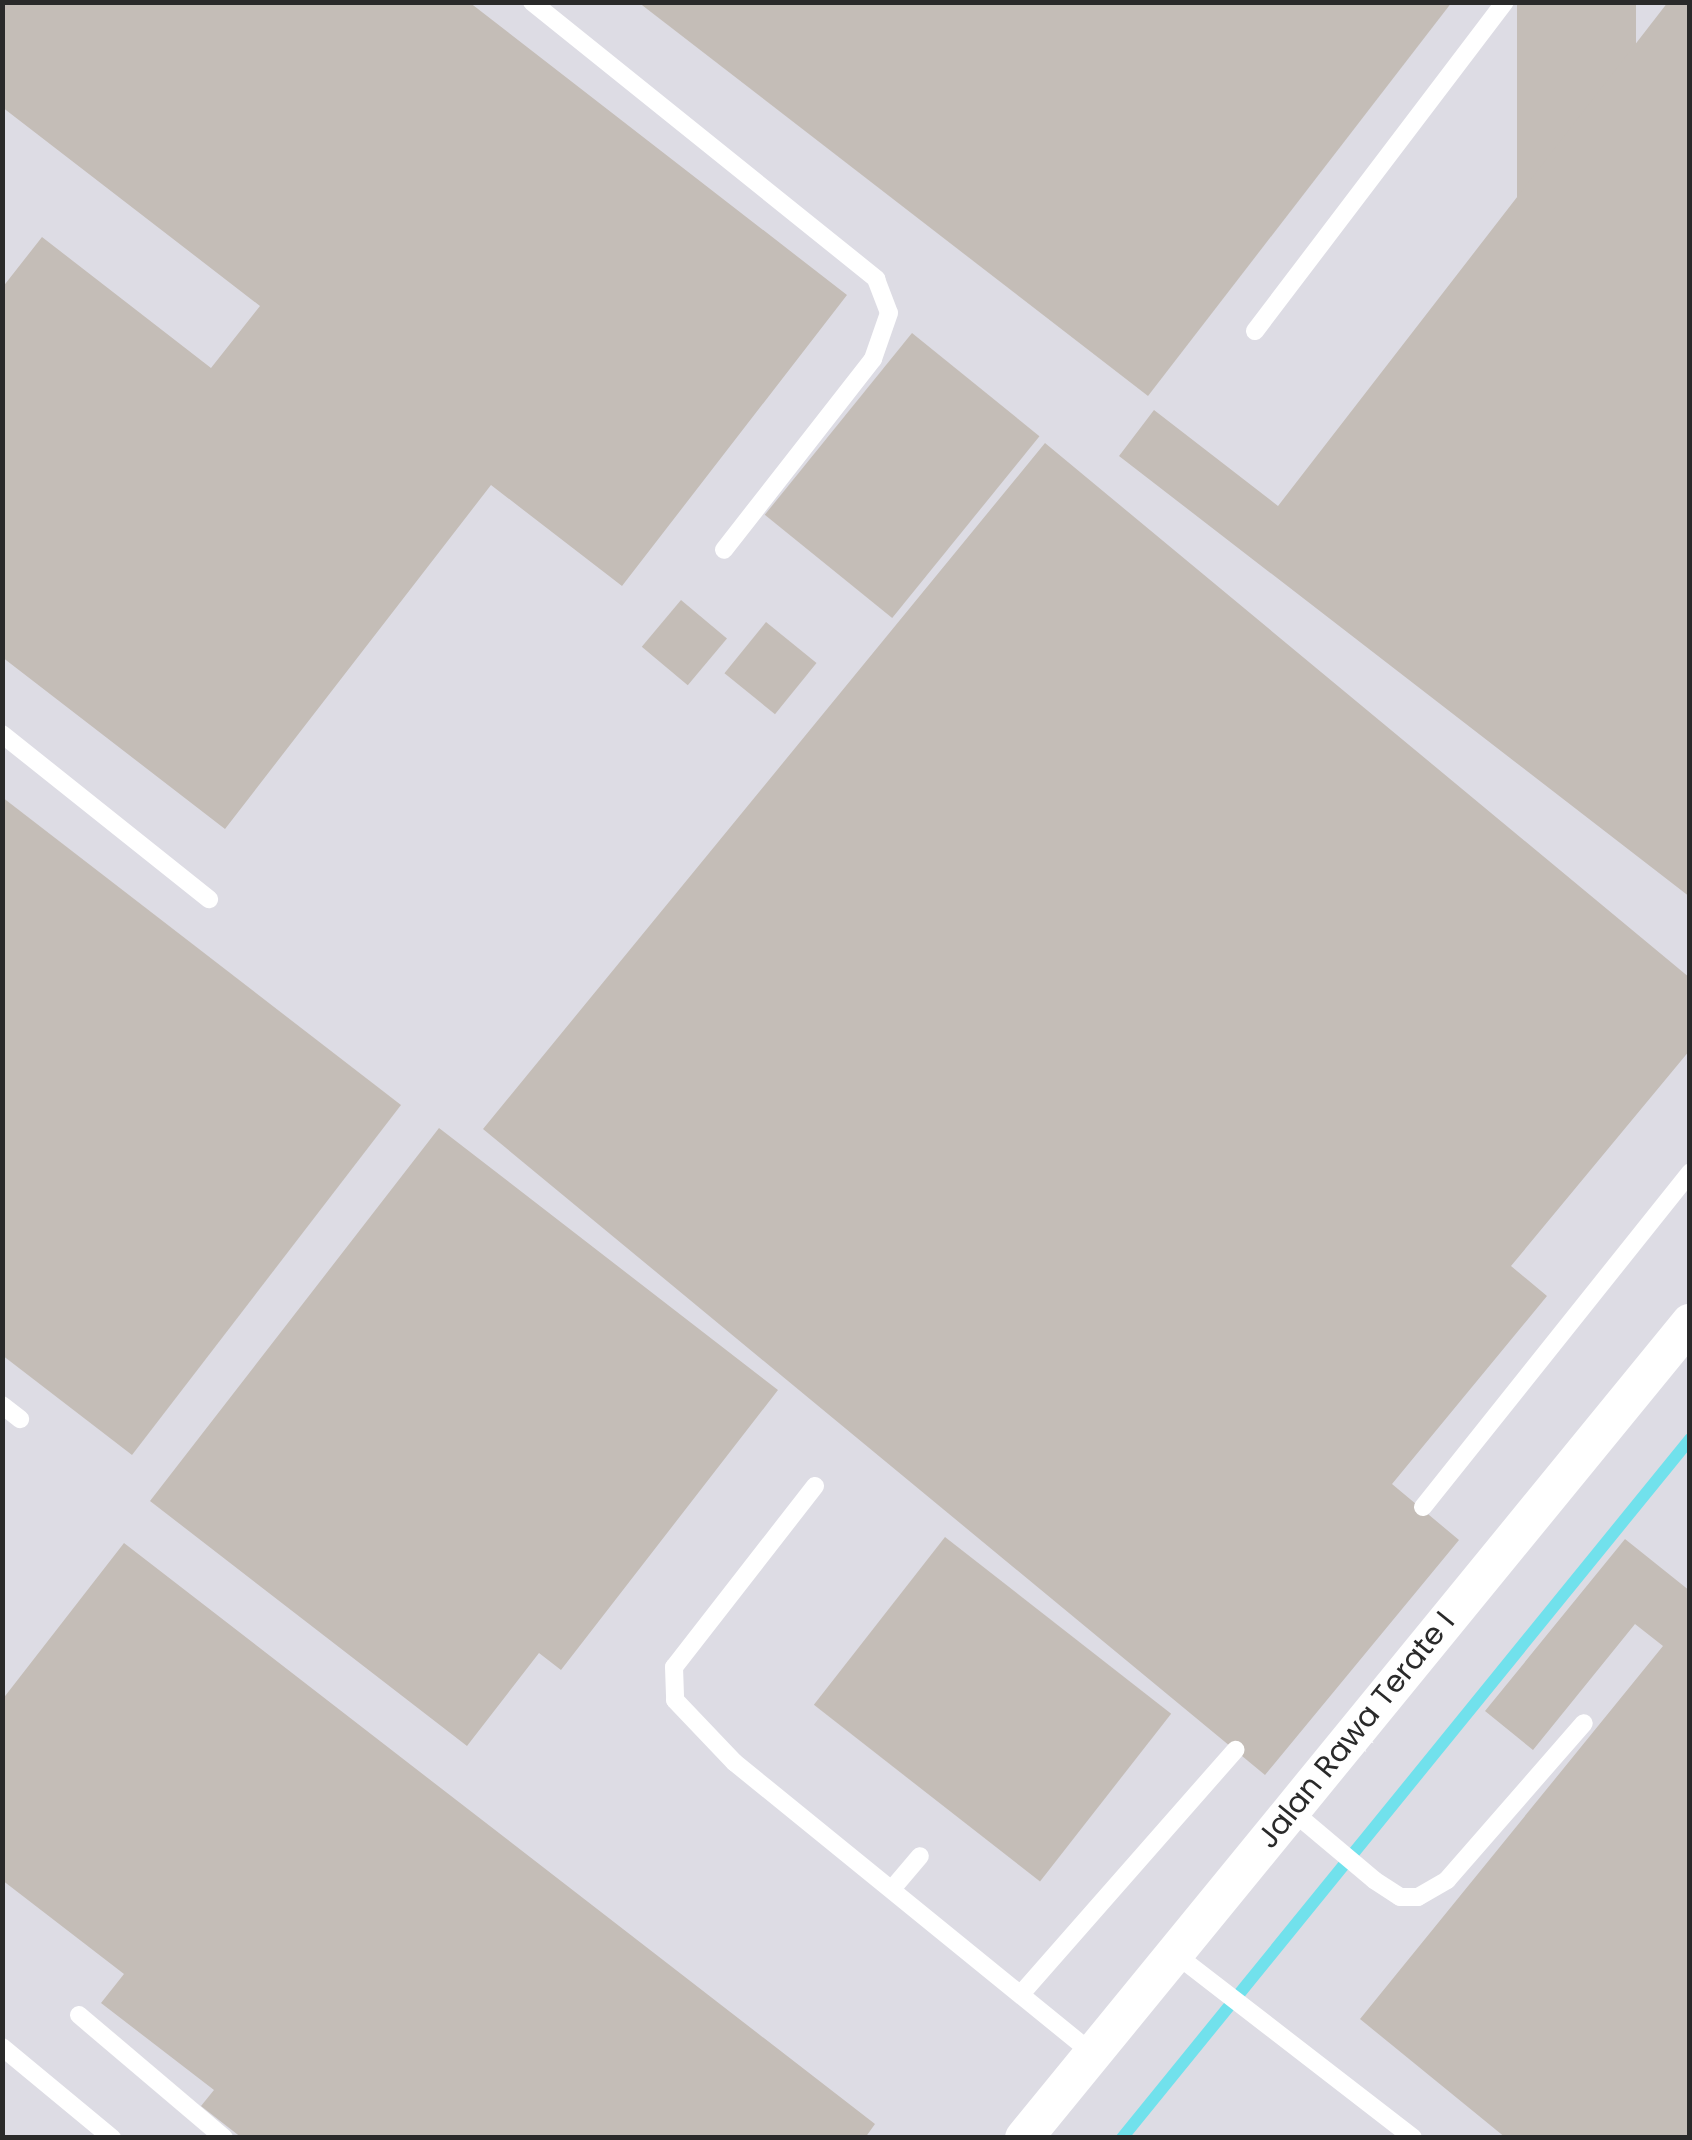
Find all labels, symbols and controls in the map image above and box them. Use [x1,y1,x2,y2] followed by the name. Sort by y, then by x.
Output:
[1250,1605,1462,1855] street label: Jalan Rawa Terate I

